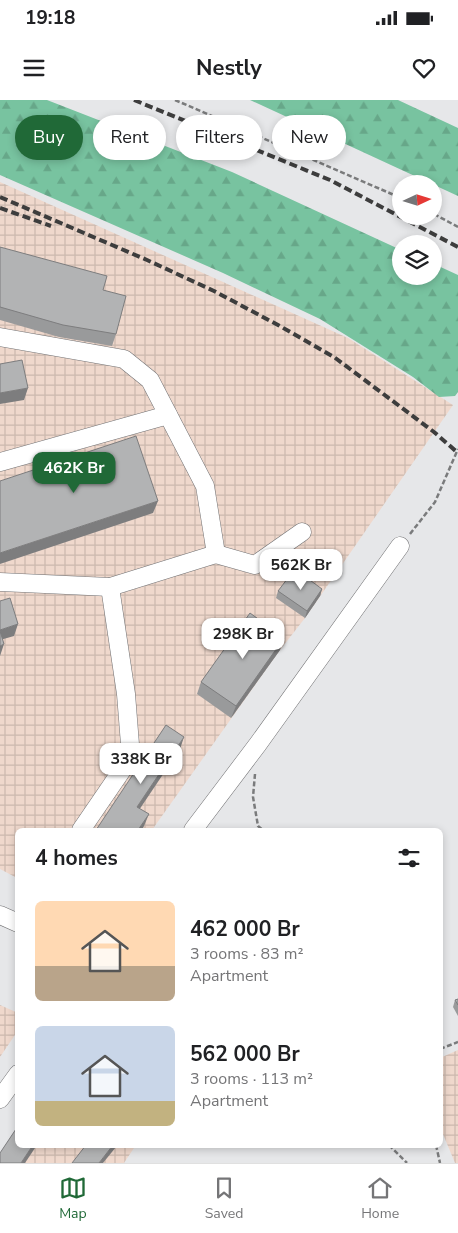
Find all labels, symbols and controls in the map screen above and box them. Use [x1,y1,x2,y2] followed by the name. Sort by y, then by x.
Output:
[25,5,75,31] text: 19:18
[196,53,262,83] text: Nestly
[20,54,48,82] icon: menu
[410,54,438,82] icon: heart
[15,115,83,160] chip: Buy
[93,115,166,160] chip: Rent
[176,115,262,160] chip: Filters
[272,115,346,160] chip: New
[392,175,442,225] north arrow
[392,175,442,285] map controls
[392,235,442,285] button: layers
[28,452,120,494] pin: 462K Br
[43,457,105,479] text: 462K Br
[255,548,347,591] pin: 562K Br
[270,554,332,576] text: 562K Br
[197,618,289,660] pin: 298K Br
[212,623,274,645] text: 298K Br
[95,742,187,785] pin: 338K Br
[110,748,172,770] text: 338K Br
[35,844,118,872] text: 4 homes
[395,844,423,872] icon: filters
[190,915,300,943] text: 462 000 Br
[75,921,135,981] icon: home
[190,943,303,965] text: 3 rooms · 83 m²
[190,965,268,987] text: Apartment
[190,1040,300,1068] text: 562 000 Br
[75,1046,135,1106] icon: home
[190,1068,313,1090] text: 3 rooms · 113 m²
[190,1090,268,1112] text: Apartment
[59,1174,87,1223] tab: Map
[205,1174,243,1223] tab: Saved
[361,1174,399,1223] tab: Home

